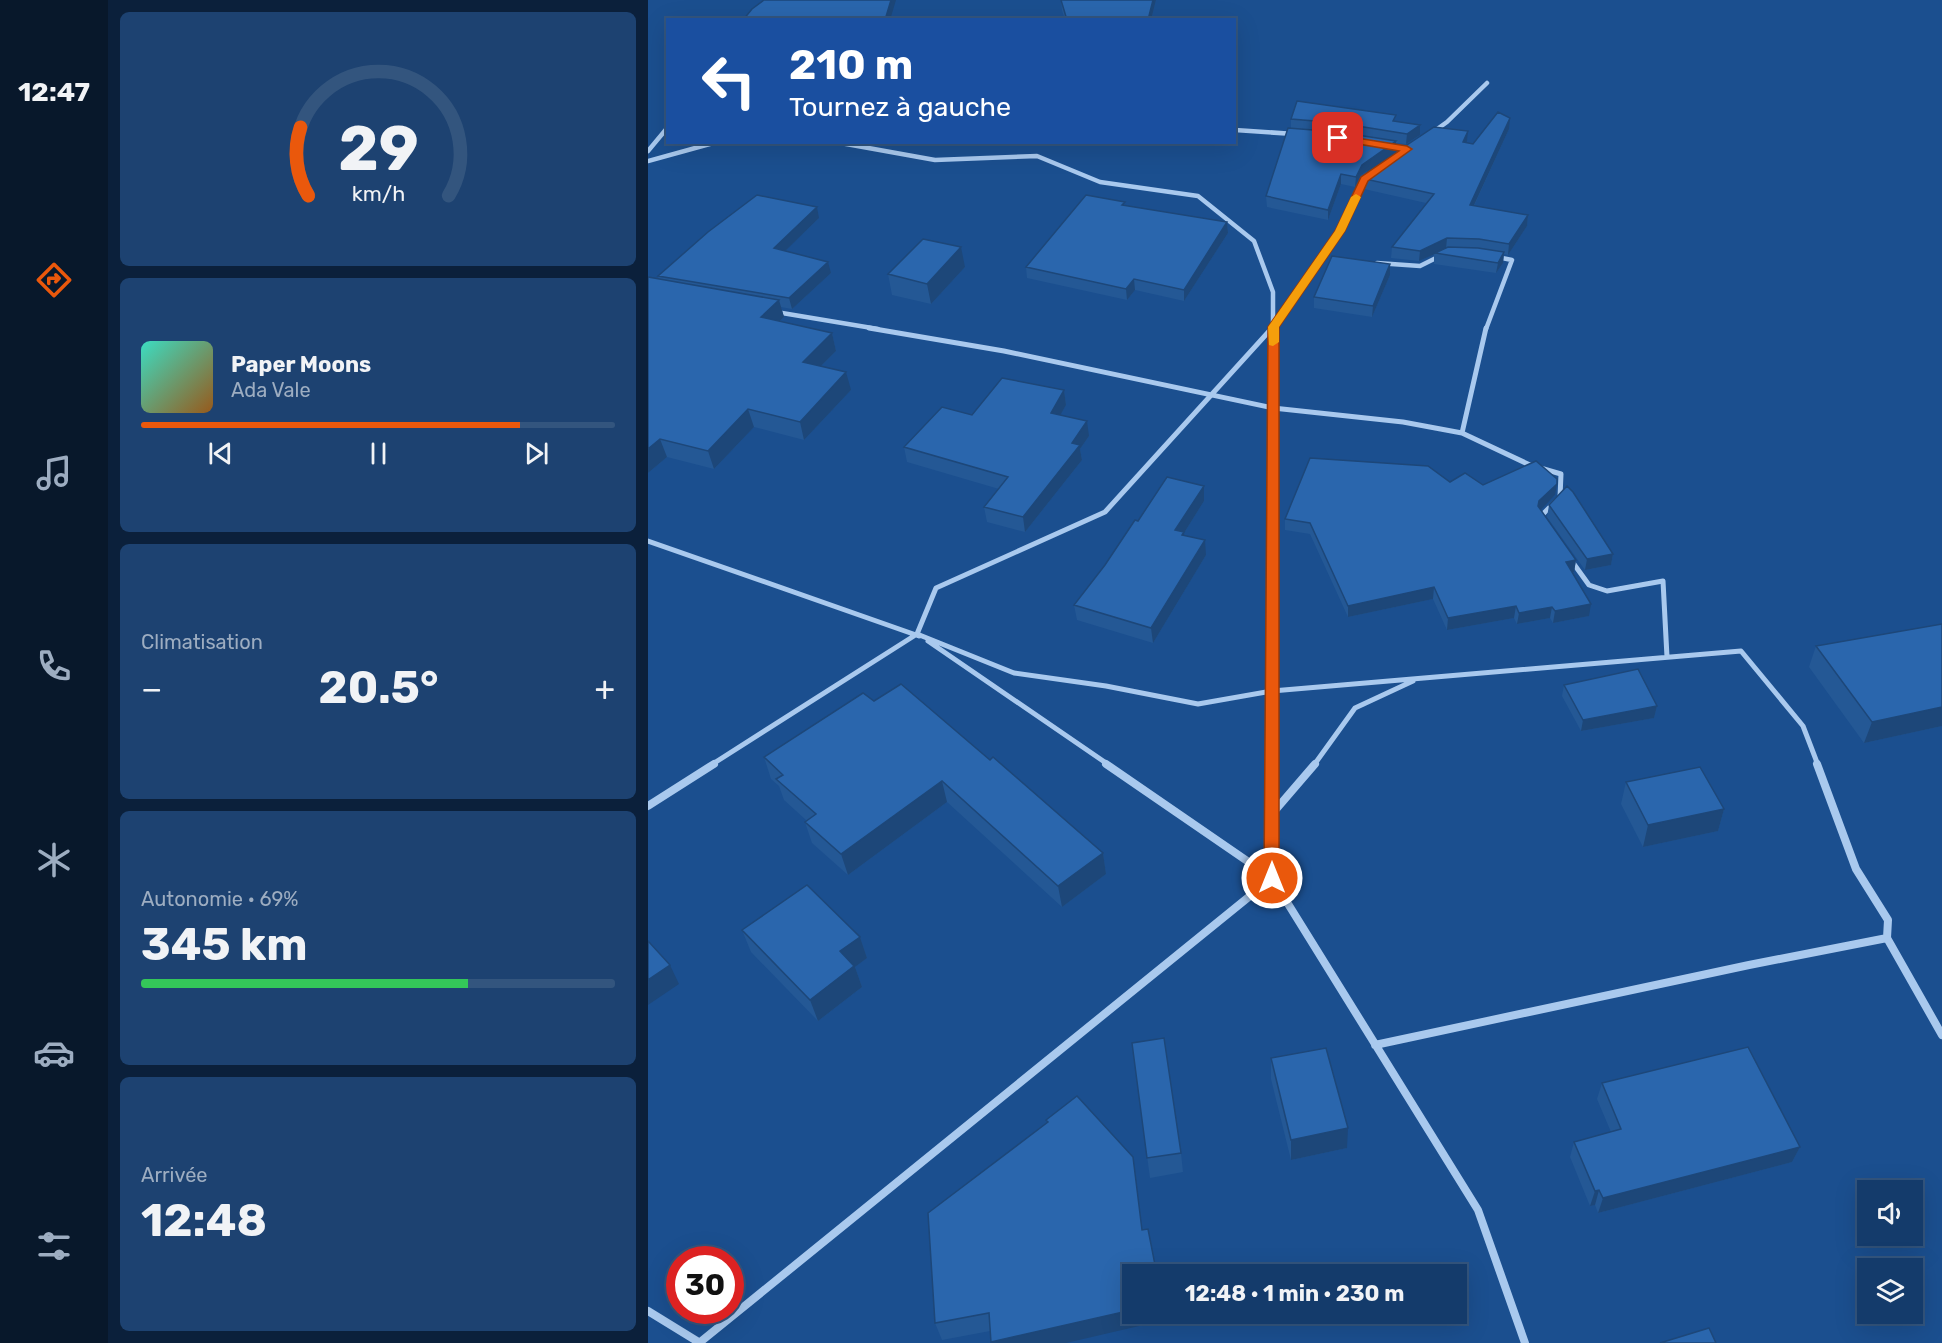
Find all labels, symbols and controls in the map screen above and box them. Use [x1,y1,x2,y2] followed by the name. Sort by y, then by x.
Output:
[789,40,913,90] text: 210 m
[690,42,768,120] icon: left
[18,76,90,108] text: 12:47
[789,91,1011,123] text: Tournez à gauche
[338,112,418,186] text: 29
[1312,112,1363,163] pin
[1321,121,1354,154] icon: arrive
[351,181,405,206] text: km/h
[33,259,75,301] icon: directions
[231,351,371,378] text: Paper Moons
[231,378,311,402] text: Ada Vale
[204,437,237,470] icon: previous
[362,437,395,470] icon: pause
[520,437,553,470] icon: next
[33,452,75,494] icon: music
[141,630,263,654] text: Climatisation
[33,645,75,687] icon: phone
[319,661,438,714] text: 20.5°
[141,669,162,708] text: −
[594,669,615,708] text: +
[33,839,75,881] icon: climate
[1240,846,1304,910] position arrow
[141,887,299,911] text: Autonomie · 69%
[141,918,308,971] text: 345 km
[33,1032,75,1074] icon: car
[141,1163,208,1187] text: Arrivée
[1857,1180,1923,1324] map controls
[1857,1180,1923,1246] button: sound
[141,1194,267,1247] text: 12:48
[33,1225,75,1267] icon: filters
[666,1246,744,1324] speed limit sign: 30
[1857,1258,1923,1324] button: layers
[1185,1280,1404,1307] text: 12:48 · 1 min · 230 m

